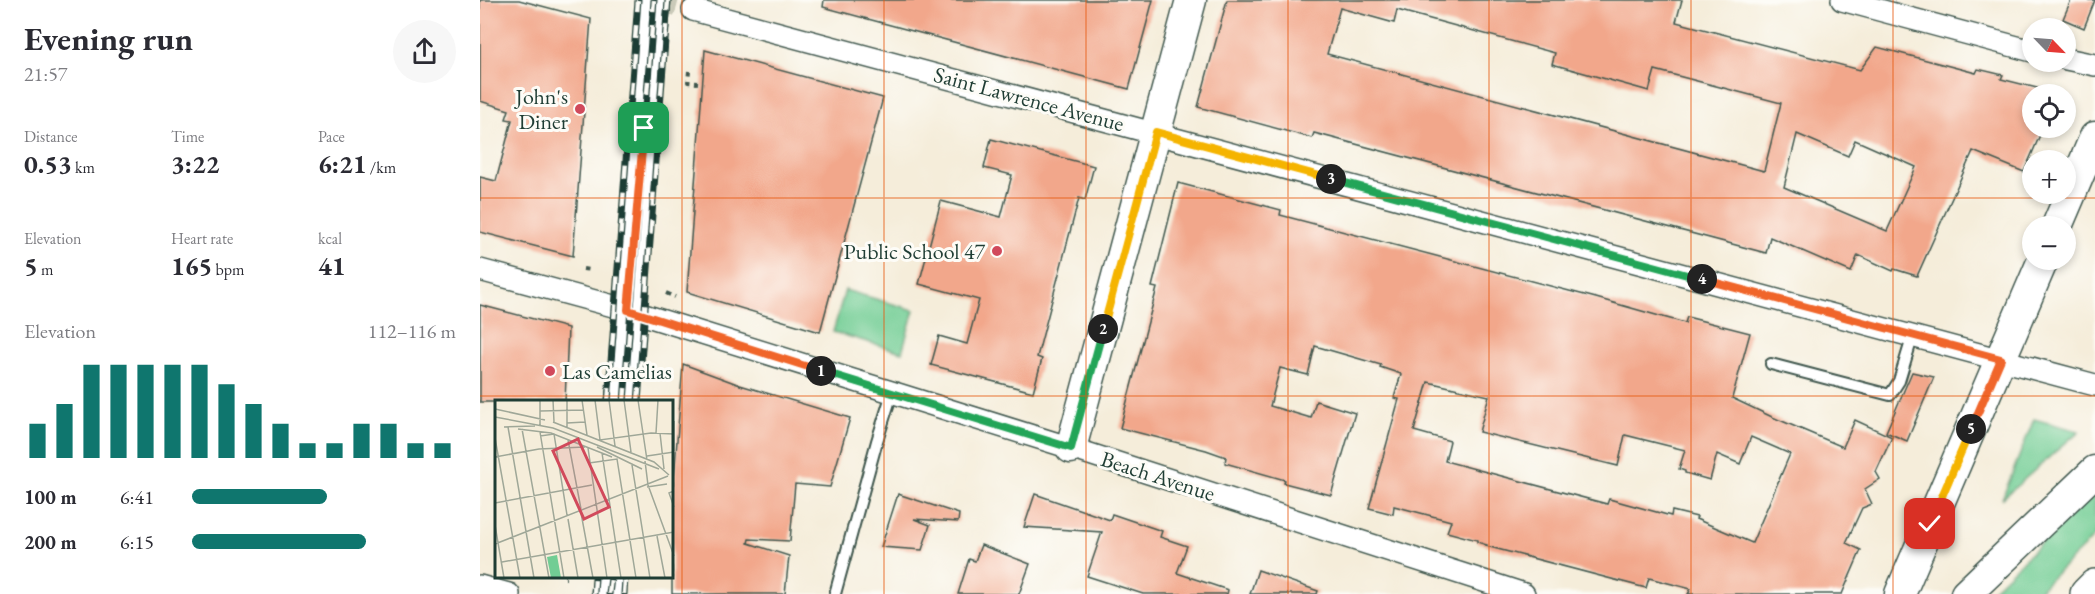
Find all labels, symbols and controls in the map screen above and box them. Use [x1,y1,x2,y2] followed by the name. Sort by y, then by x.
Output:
[24,17,193,60] text: Evening run
[2022,18,2076,72] north arrow
[2022,18,2076,270] map controls
[393,20,456,83] button: share
[931,60,1128,138] street label: Saint Lawrence Avenue
[24,61,67,87] text: 21:57
[514,82,569,136] place label: John's Diner
[2022,84,2076,138] button: locate
[573,102,587,116] marker: John's Diner
[618,102,669,153] pin
[627,111,660,144] icon: arrive
[24,126,77,147] text: Distance
[171,126,204,147] text: Time
[318,126,345,147] text: Pace
[24,147,72,181] text: 0.53
[171,147,220,181] text: 3:22
[318,147,367,181] text: 6:21
[2022,150,2076,204] button: +
[72,157,95,178] text: km
[367,157,396,178] text: /km
[1316,164,1346,194] pin: 3
[1327,168,1335,189] text: 3
[2022,216,2076,270] button: −
[24,228,82,249] text: Elevation
[171,228,233,249] text: Heart rate
[318,228,342,249] text: kcal
[843,237,985,266] place label: Public School 47
[990,244,1004,258] marker: Public School 47
[24,249,38,283] text: 5
[171,249,212,283] text: 165
[318,249,346,283] text: 41
[38,259,53,280] text: m
[212,259,244,280] text: bpm
[1687,264,1717,294] pin: 4
[1698,268,1706,289] text: 4
[1088,314,1118,344] pin: 2
[24,318,96,344] text: Elevation
[368,318,456,344] text: 112–116 m
[1099,318,1107,339] text: 2
[806,356,836,386] pin: 1
[562,357,672,386] place label: Las Camelias
[817,360,825,381] text: 1
[543,364,557,378] marker: Las Camelias
[495,400,674,579] inset map
[1956,414,1986,444] pin: 5
[1967,418,1975,439] text: 5
[1097,444,1219,508] street label: Beach Avenue
[24,484,77,510] text: 100 m
[120,484,154,510] text: 6:41
[1904,498,1955,549] pin
[1913,507,1946,540] icon: check
[24,529,77,555] text: 200 m
[120,529,154,555] text: 6:15

